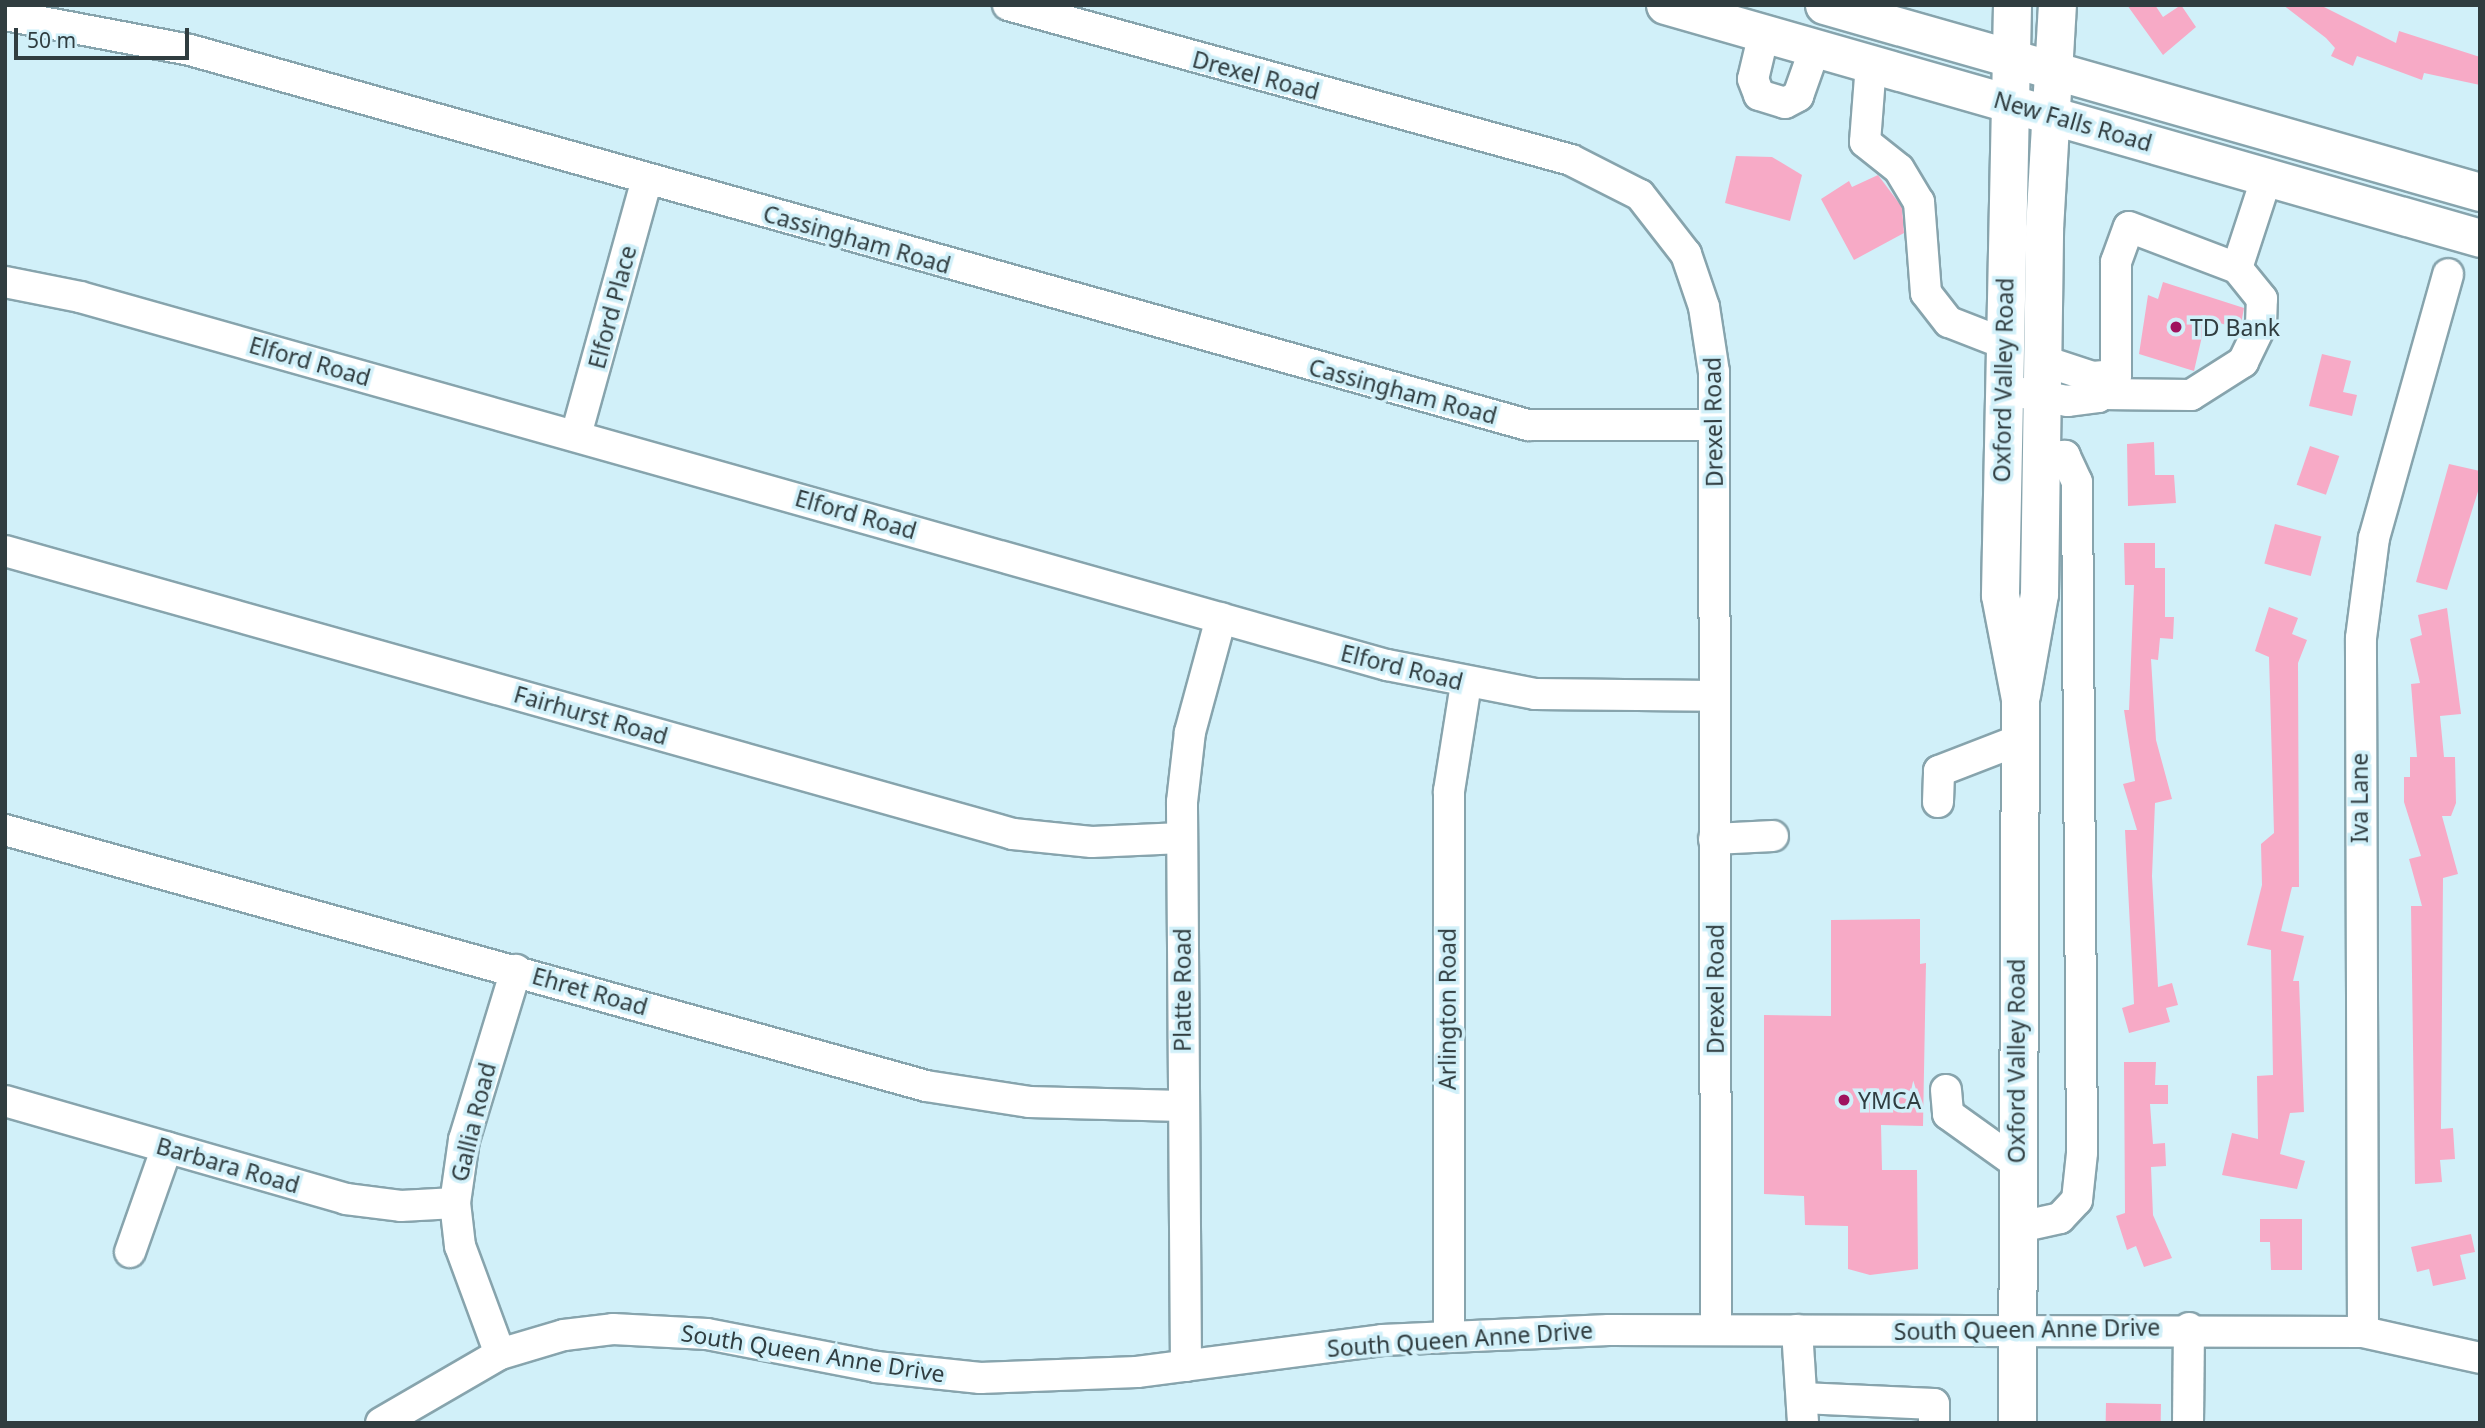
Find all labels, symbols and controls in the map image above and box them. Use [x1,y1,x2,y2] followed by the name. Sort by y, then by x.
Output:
[18,14,192,58] scale bar
[27,26,76,54] text: 50 m
[1190,45,1322,105] street label: Drexel Road
[1991,85,2155,157] street label: New Falls Road
[760,199,954,279] street label: Cassingham Road
[582,242,642,372] street label: Elford Place
[1987,277,2019,483] street label: Oxford Valley Road
[2190,313,2280,341] place label: TD Bank
[2168,319,2184,335] marker: TD Bank
[246,331,374,391] street label: Elford Road
[1306,353,1500,429] street label: Cassingham Road
[1698,357,1728,487] street label: Drexel Road
[792,484,920,544] street label: Elford Road
[1338,638,1466,696] street label: Elford Road
[511,680,671,750] street label: Fairhurst Road
[2345,753,2373,843] street label: Iva Lane
[1701,924,1729,1054] street label: Drexel Road
[1168,928,1196,1052] street label: Platte Road
[1433,928,1461,1090] street label: Arlington Road
[2002,959,2030,1163] street label: Oxford Valley Road
[529,961,651,1021] street label: Ehret Road
[445,1060,501,1184] street label: Gallia Road
[1858,1086,1921,1114] place label: YMCA
[1836,1092,1852,1108] marker: YMCA
[153,1131,303,1199] street label: Barbara Road
[1894,1313,2160,1345] street label: South Queen Anne Drive
[1326,1316,1594,1362] street label: South Queen Anne Drive
[679,1319,947,1387] street label: South Queen Anne Drive

